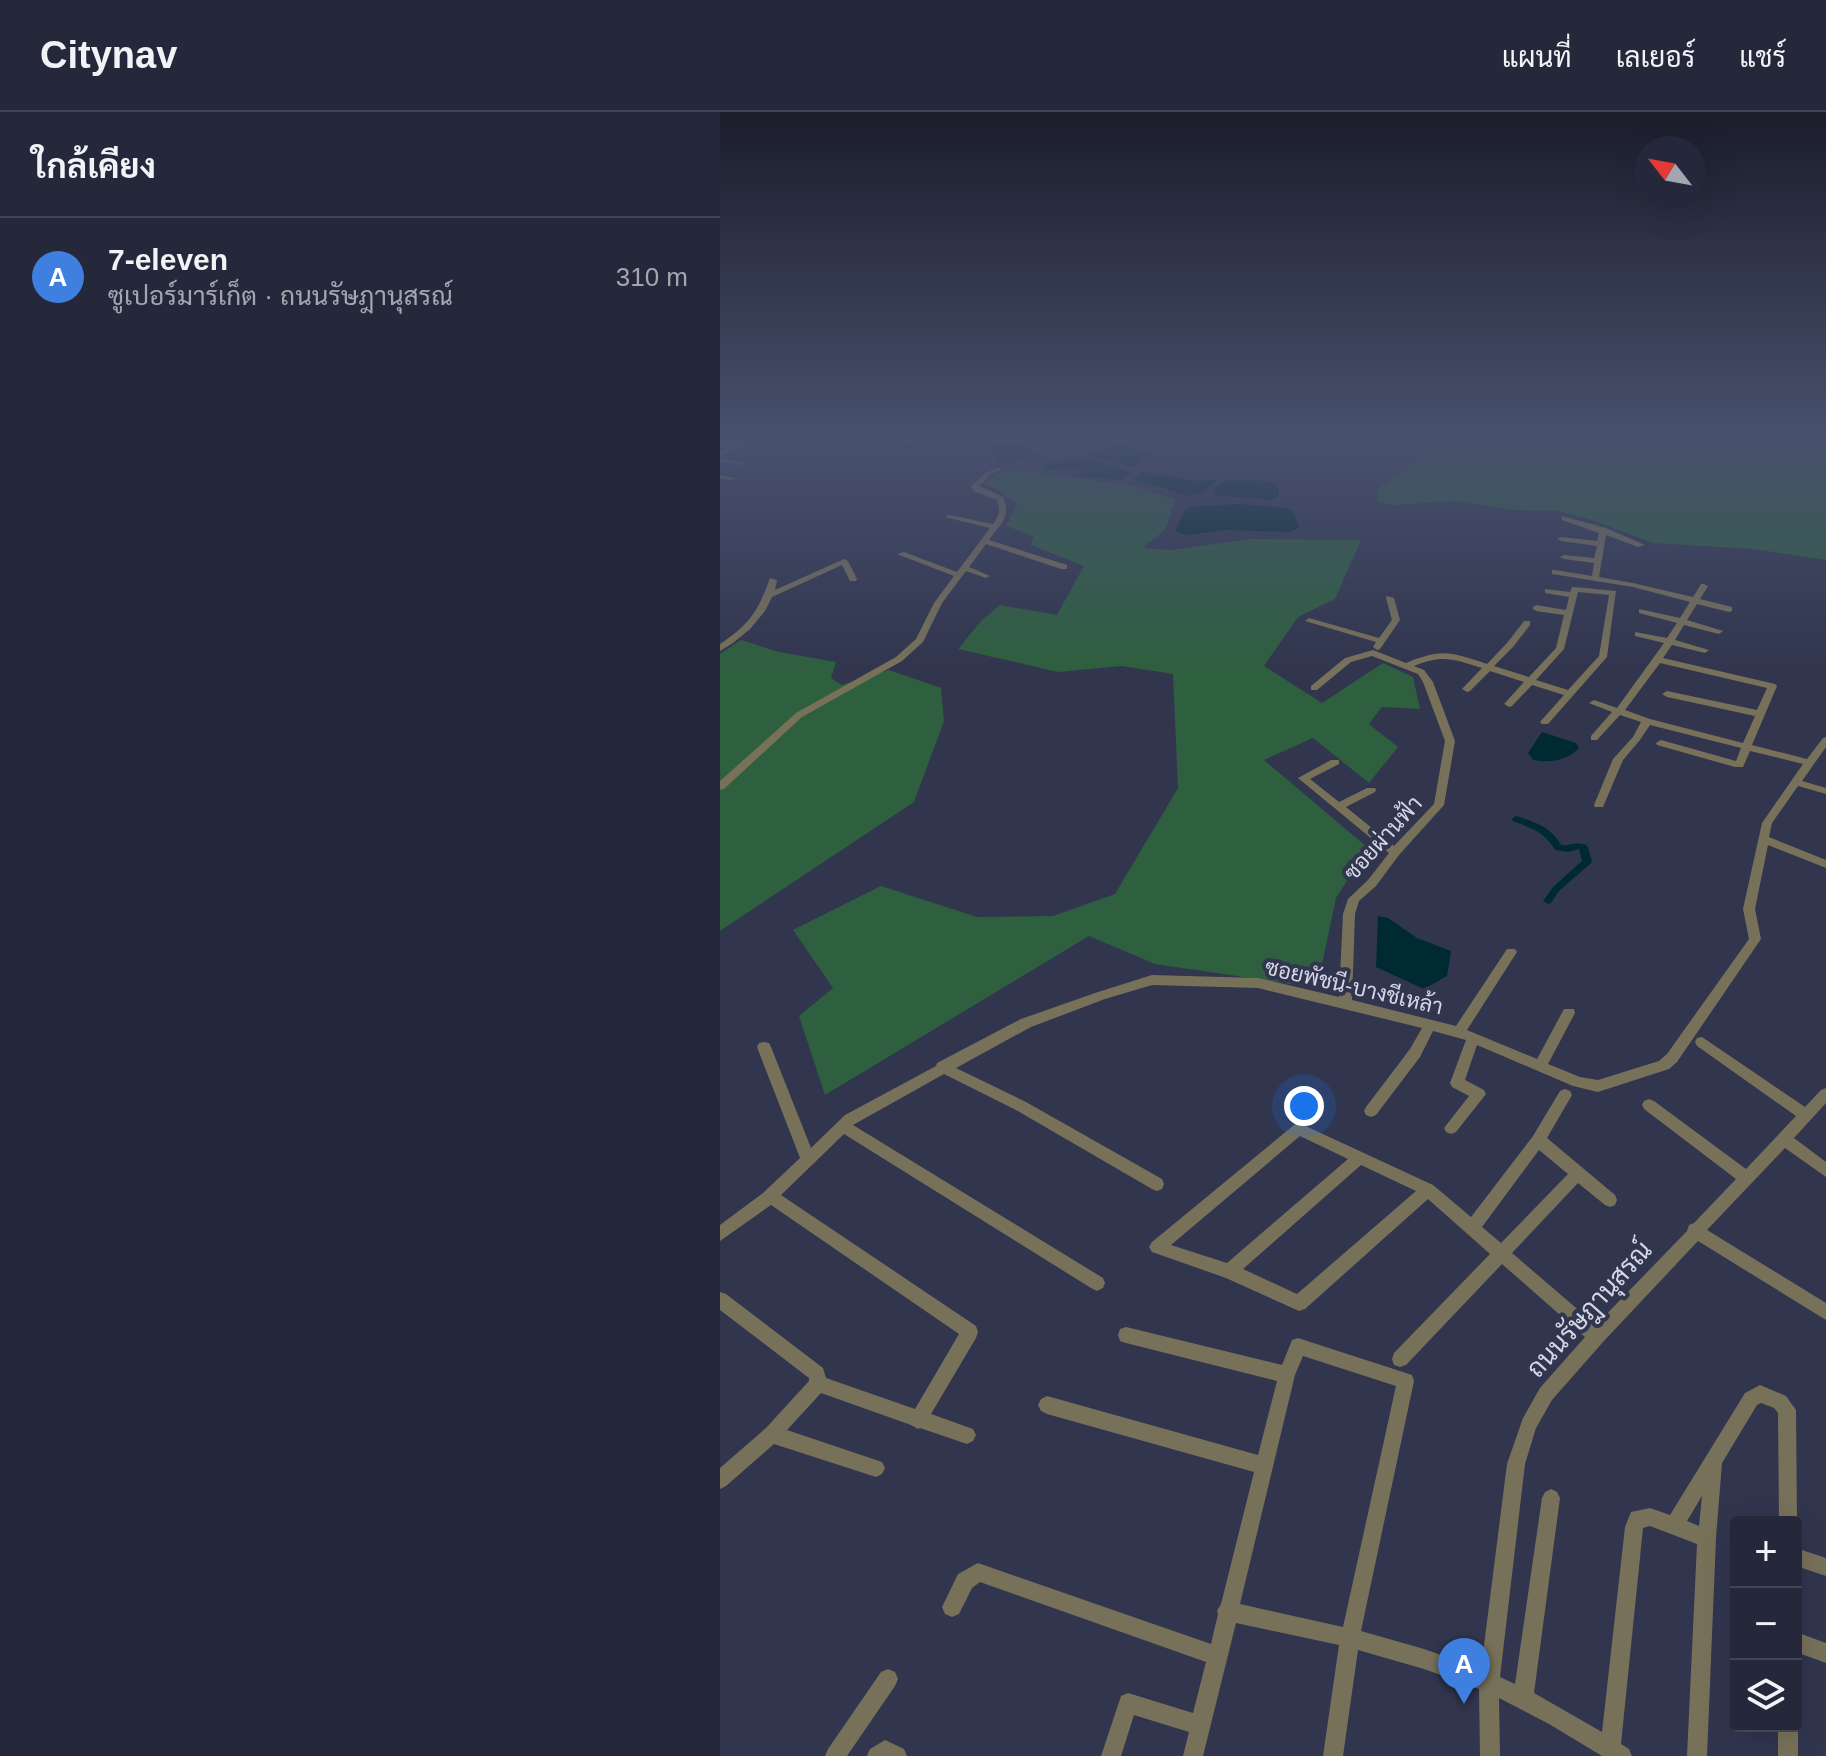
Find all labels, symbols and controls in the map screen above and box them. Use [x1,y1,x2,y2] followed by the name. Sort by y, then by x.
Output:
[40,34,177,76] text: Citynav
[1502,42,1572,73] text: แผนที่
[1616,42,1695,73] text: เลเยอร์
[1739,42,1786,73] text: แชร์
[1634,136,1706,208] north arrow
[32,147,156,185] text: ใกล้เคียง
[108,243,228,276] text: 7-eleven
[49,262,67,292] text: A
[616,262,688,292] text: 310 m
[108,281,453,311] text: ซูเปอร์มาร์เก็ต · ถนนรัษฎานุสรณ์
[1338,790,1427,885] street label: ซอยผ่านฟ้า
[1263,952,1446,1020] street label: ซอยพัชนี-บางชีเหล้า
[1284,1086,1324,1126] your location
[1519,1233,1660,1385] street label: ถนนรัษฎานุสรณ์
[1730,1516,1802,1732] map controls
[1730,1516,1802,1588] button: +
[1730,1588,1802,1660] button: −
[1438,1638,1490,1704] pin: A
[1730,1660,1802,1732] button: layers

